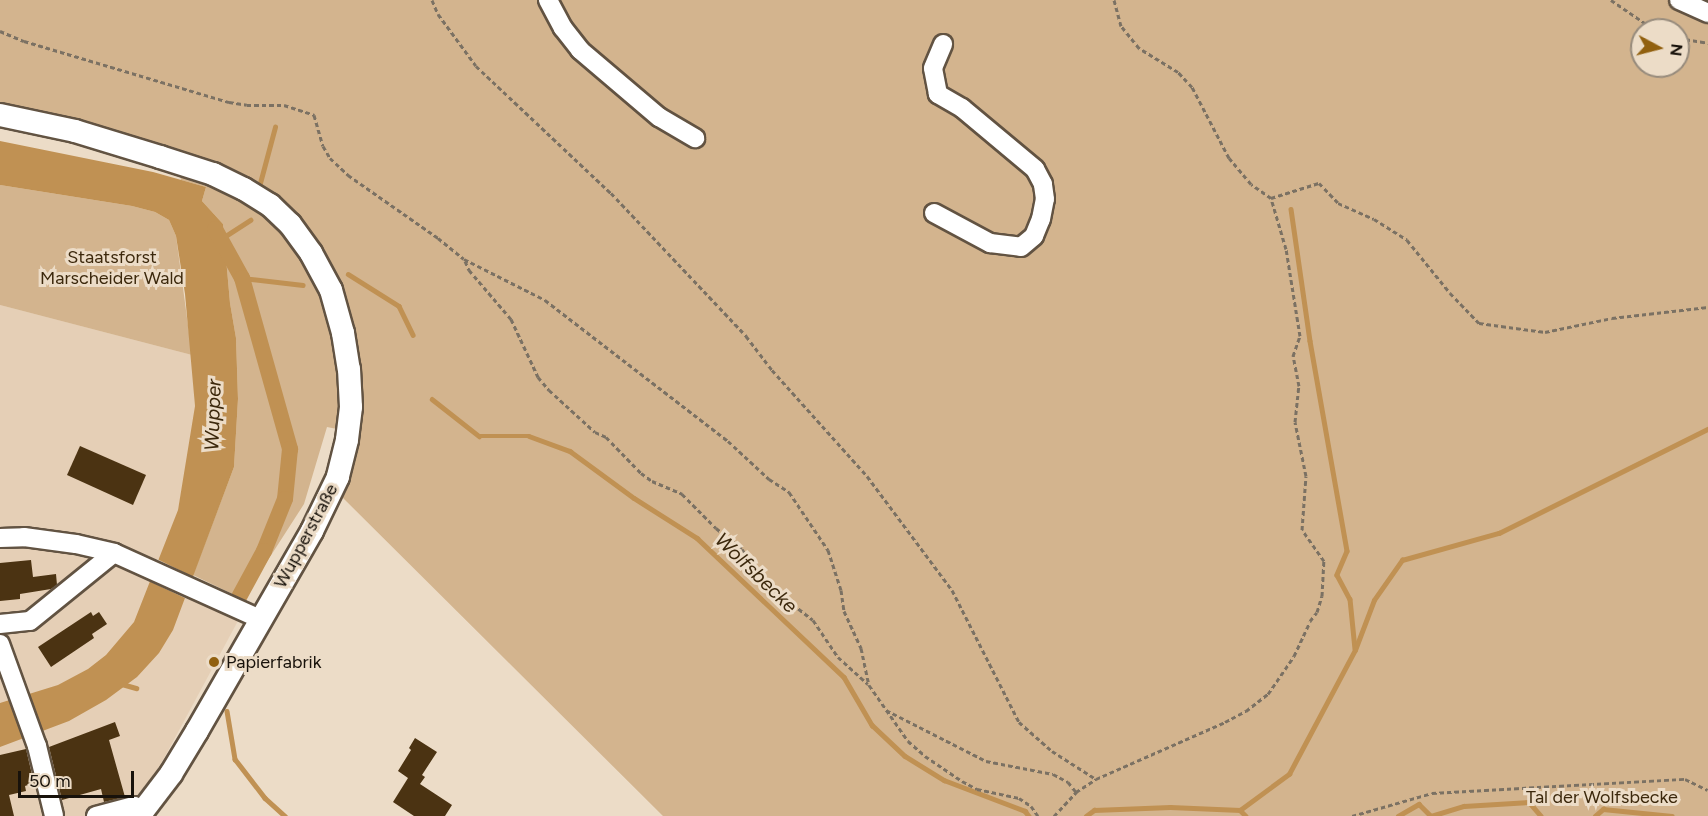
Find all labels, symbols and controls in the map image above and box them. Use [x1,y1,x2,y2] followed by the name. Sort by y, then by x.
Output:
[1630,18,1690,78] north arrow
[1666,43,1687,57] text: N
[40,247,184,290] park label: Staatsforst Marscheider Wald
[200,379,226,451] water label: Wupper
[269,480,343,592] street label: Wupperstraße
[710,528,802,618] water label: Wolfsbecke
[226,651,321,673] place label: Papierfabrik
[207,655,221,669] marker: Papierfabrik
[21,759,136,797] scale bar
[29,770,71,792] text: 50 m
[1526,786,1678,808] park label: Tal der Wolfsbecke

